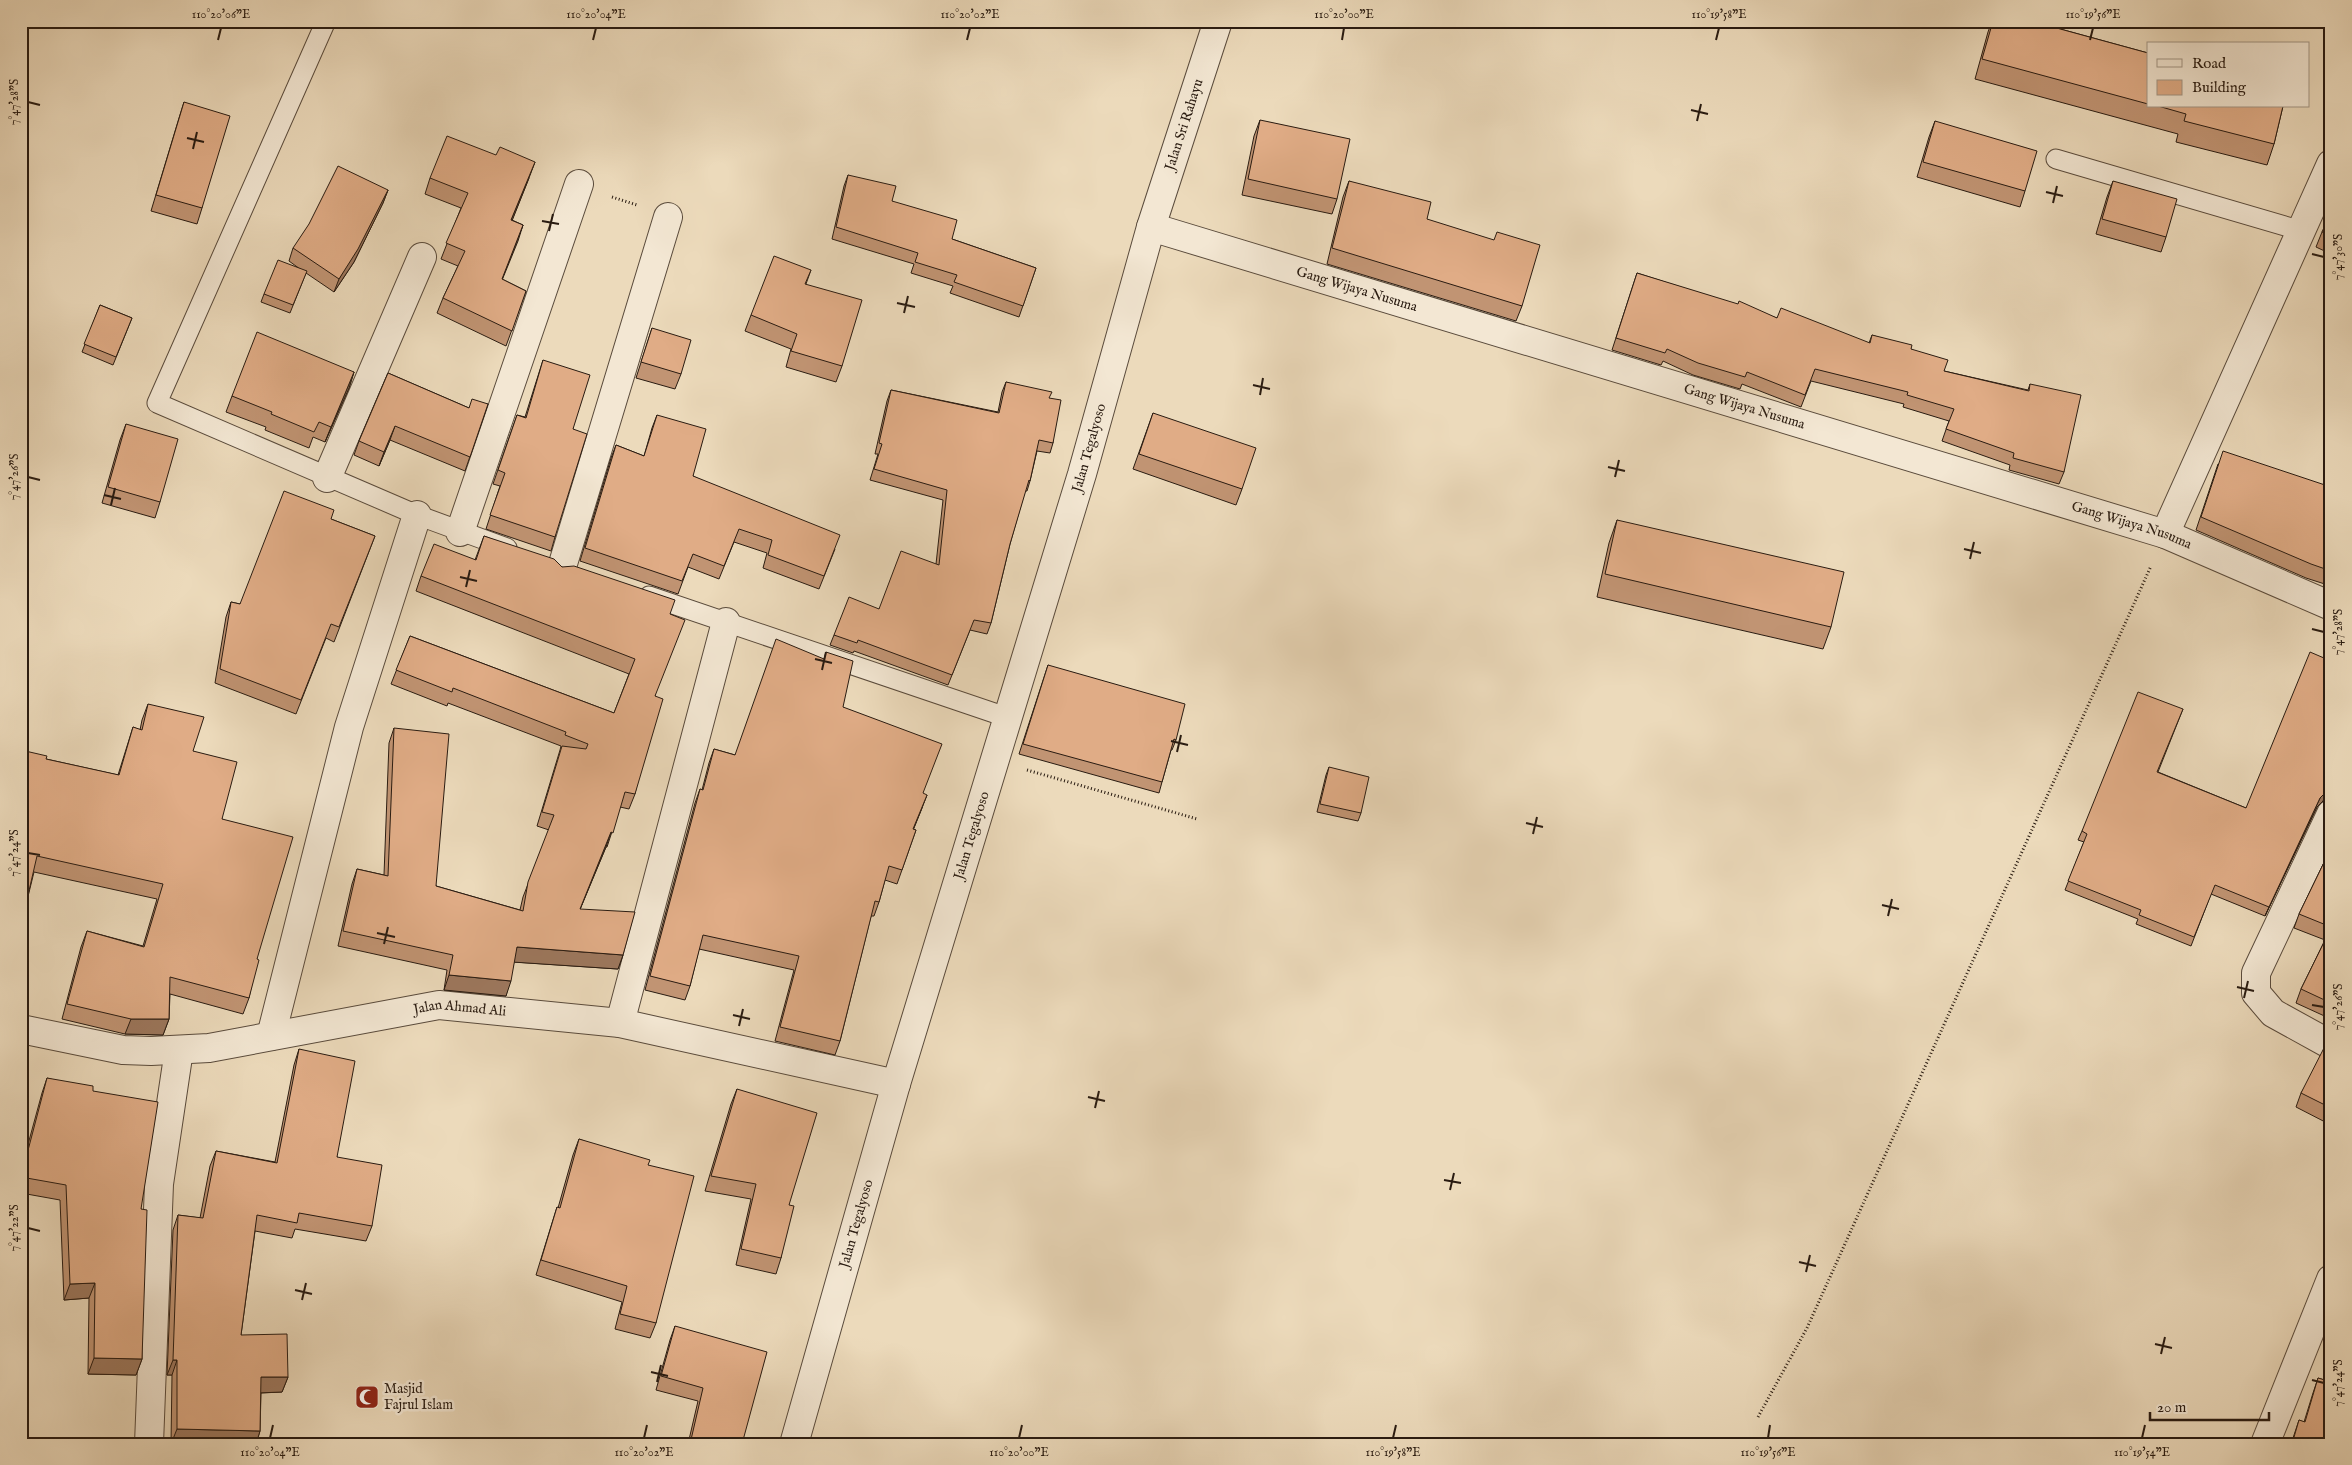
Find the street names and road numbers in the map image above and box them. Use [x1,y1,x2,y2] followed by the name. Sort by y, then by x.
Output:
[1160,77,1208,175] street label: Jalan Sri Rahayu
[1294,262,1420,316] street label: Gang Wijaya Nusuma
[1682,380,1808,434] street label: Gang Wijaya Nusuma
[1067,401,1110,496] street label: Jalan Tegalyoso
[2069,497,2195,554] street label: Gang Wijaya Nusuma
[949,789,994,884] street label: Jalan Tegalyoso
[410,996,507,1021] street label: Jalan Ahmad Ali
[835,1177,878,1272] street label: Jalan Tegalyoso

